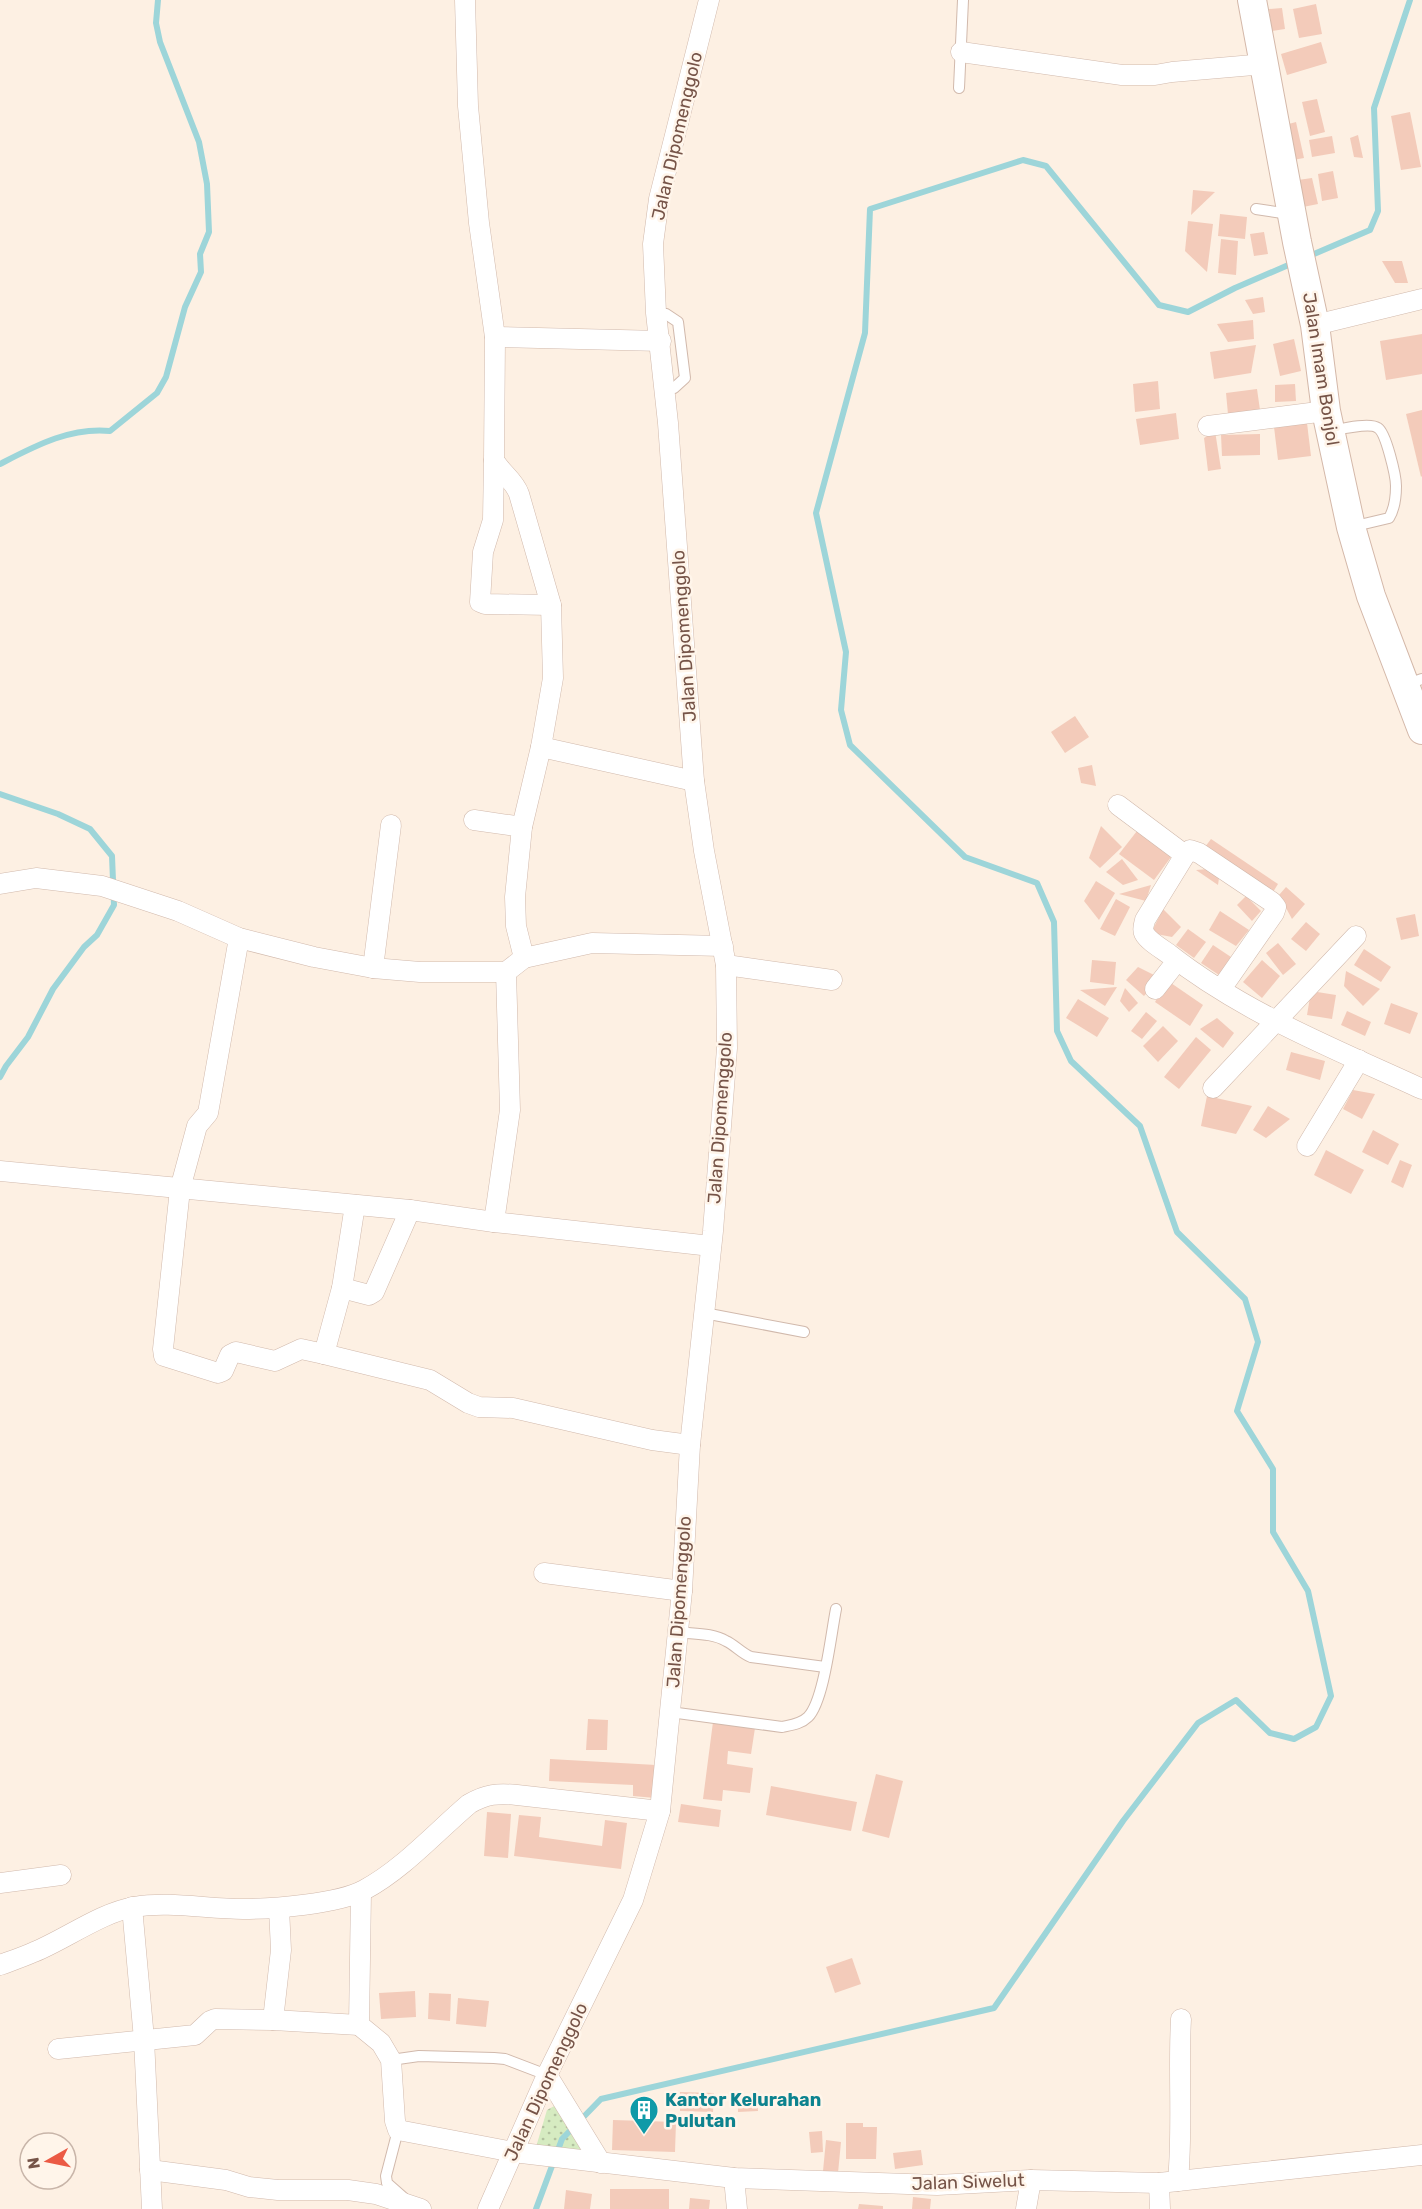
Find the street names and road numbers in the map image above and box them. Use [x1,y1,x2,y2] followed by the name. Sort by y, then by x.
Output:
[647,50,707,222] street label: Jalan Dipomenggolo
[1298,291,1344,447] street label: Jalan Imam Bonjol
[667,549,701,723] street label: Jalan Dipomenggolo
[703,1031,737,1205] street label: Jalan Dipomenggolo
[662,1515,696,1689] street label: Jalan Dipomenggolo
[500,1999,592,2165] street label: Jalan Dipomenggolo
[911,2169,1025,2195] street label: Jalan Siwelut

